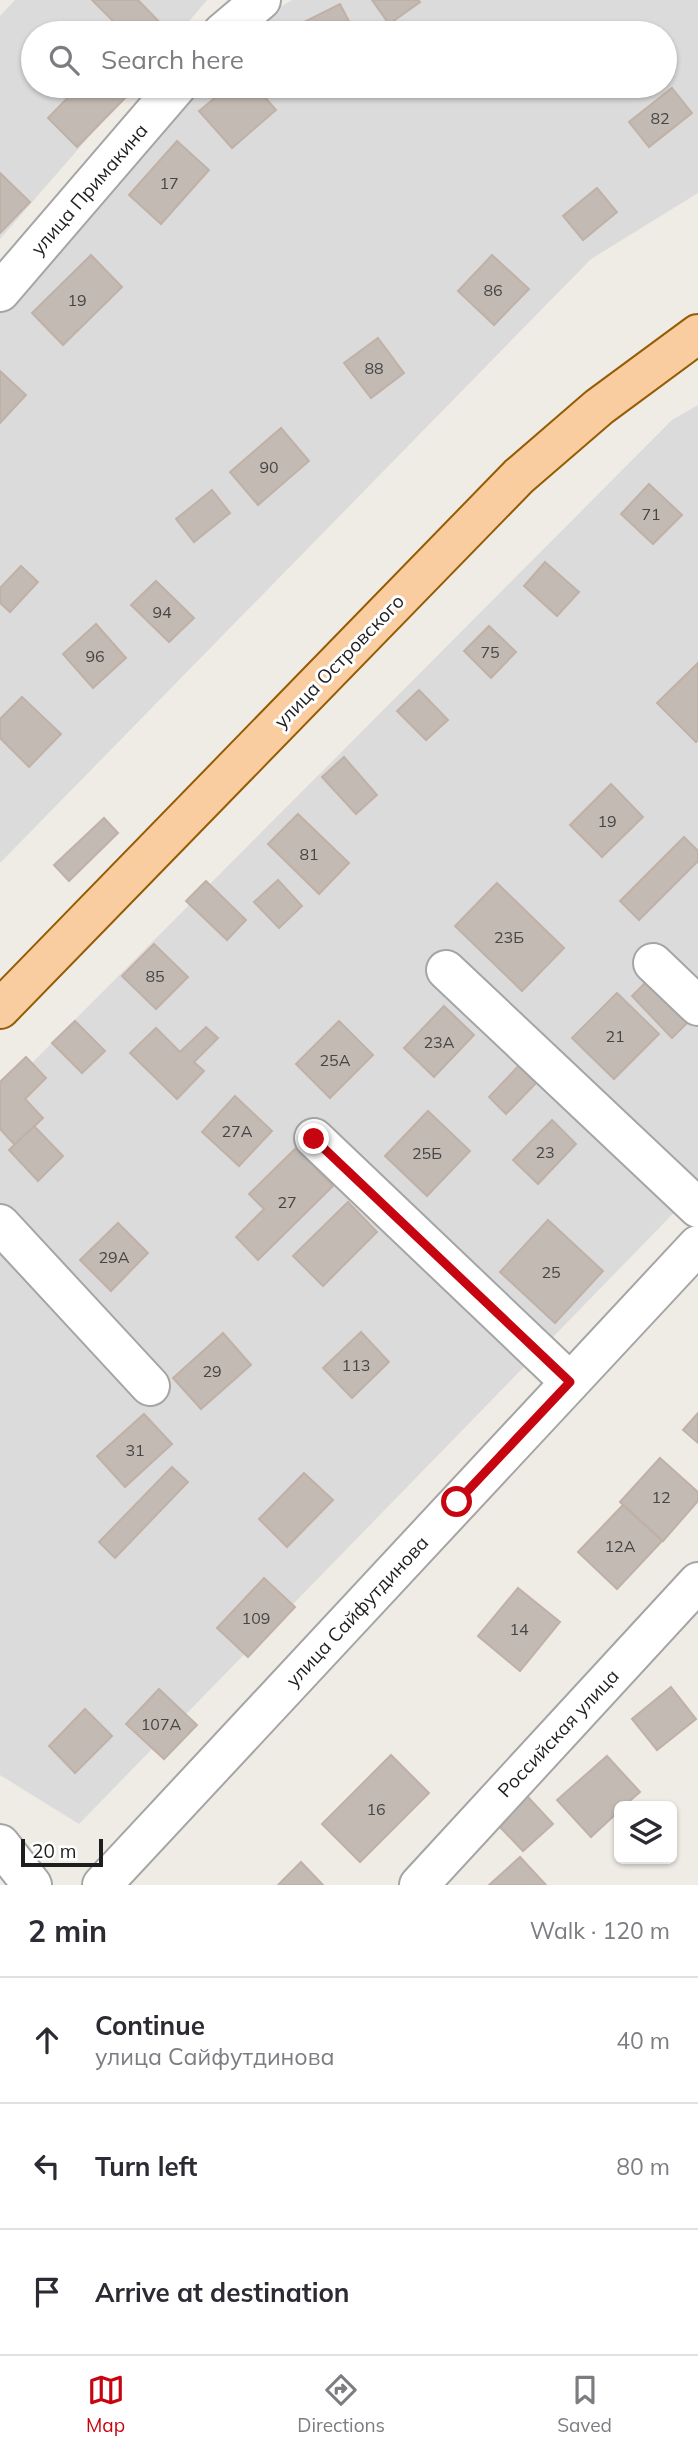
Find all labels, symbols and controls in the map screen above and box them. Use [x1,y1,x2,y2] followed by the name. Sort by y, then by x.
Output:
[21,21,677,98] search box
[45,41,83,79] icon: search
[101,43,244,76] text: Search here
[650,108,670,128] house number: 82
[25,118,153,260] street label: улица Примакина
[159,173,179,193] house number: 17
[483,280,503,300] house number: 86
[67,290,87,310] house number: 19
[364,358,384,378] house number: 88
[259,457,279,477] house number: 90
[641,504,661,524] house number: 71
[269,589,409,733] street label: улица Островского
[152,602,172,622] house number: 94
[480,642,500,662] house number: 75
[85,646,105,666] house number: 96
[597,811,617,831] house number: 19
[299,844,319,864] house number: 81
[494,927,524,947] house number: 23Б
[145,966,165,986] house number: 85
[605,1026,625,1046] house number: 21
[424,1032,455,1052] house number: 23А
[320,1050,351,1070] house number: 25А
[222,1121,253,1141] house number: 27А
[298,1123,329,1154] route end
[535,1142,555,1162] house number: 23
[412,1143,442,1163] house number: 25Б
[277,1192,297,1212] house number: 27
[99,1247,130,1267] house number: 29А
[541,1262,561,1282] house number: 25
[342,1355,370,1375] house number: 113
[202,1361,222,1381] house number: 29
[125,1440,145,1460] house number: 31
[441,1486,472,1517] route start
[651,1487,671,1507] house number: 12
[281,1530,433,1692] street label: улица Сайфутдинова
[605,1536,636,1556] house number: 12А
[242,1608,270,1628] house number: 109
[509,1619,529,1639] house number: 14
[492,1664,624,1802] street label: Российская улица
[141,1714,182,1734] house number: 107А
[366,1799,386,1819] house number: 16
[614,1801,677,1864] map controls
[614,1801,677,1864] button: layers
[21,1836,103,1868] scale bar
[32,1839,76,1863] text: 20 m
[28,1912,107,1950] text: 2 min
[530,1916,670,1945] text: Walk · 120 m
[95,2009,205,2042] text: Continue
[28,2021,66,2059] icon: ahead
[616,2026,670,2055] text: 40 m
[95,2042,335,2071] text: улица Сайфутдинова
[28,2147,66,2185] icon: left
[95,2150,197,2183] text: Turn left
[616,2152,670,2181] text: 80 m
[28,2273,66,2311] icon: arrive
[95,2276,350,2309] text: Arrive at destination
[86,2371,125,2437] tab: Map
[297,2371,385,2437] tab: Directions
[557,2371,612,2437] tab: Saved

